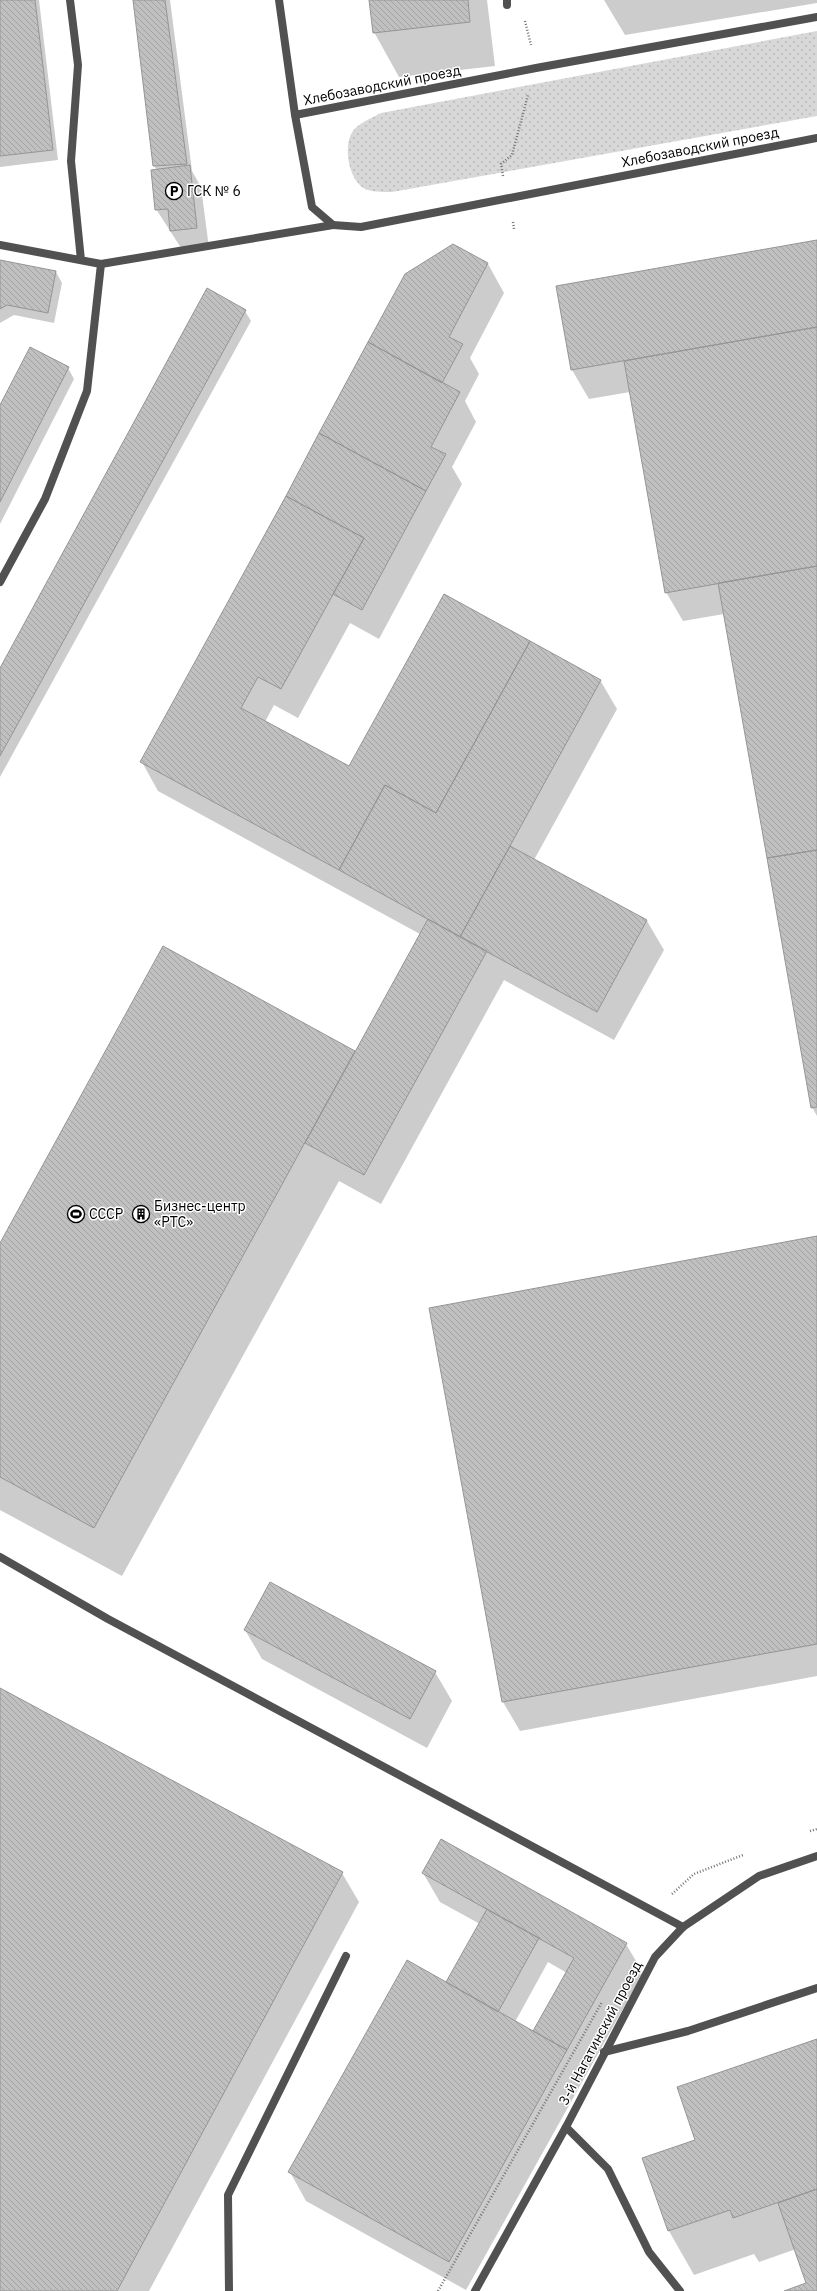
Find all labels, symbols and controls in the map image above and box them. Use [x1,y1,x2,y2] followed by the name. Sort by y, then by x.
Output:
[302,61,462,109] street label: Хлебозаводский проезд
[620,123,780,171] street label: Хлебозаводский проезд
[164,181,184,201] parking icon: ГСК № 6
[187,182,241,200] place label: ГСК № 6
[154,1197,246,1231] place label: Бизнес-центр «РТС»
[66,1204,86,1224] sports icon: СССР
[131,1204,151,1224] building icon: Бизнес-центр «РТС»
[89,1205,123,1223] place label: СССР
[554,1958,646,2108] street label: 3-й Нагатинский проезд

